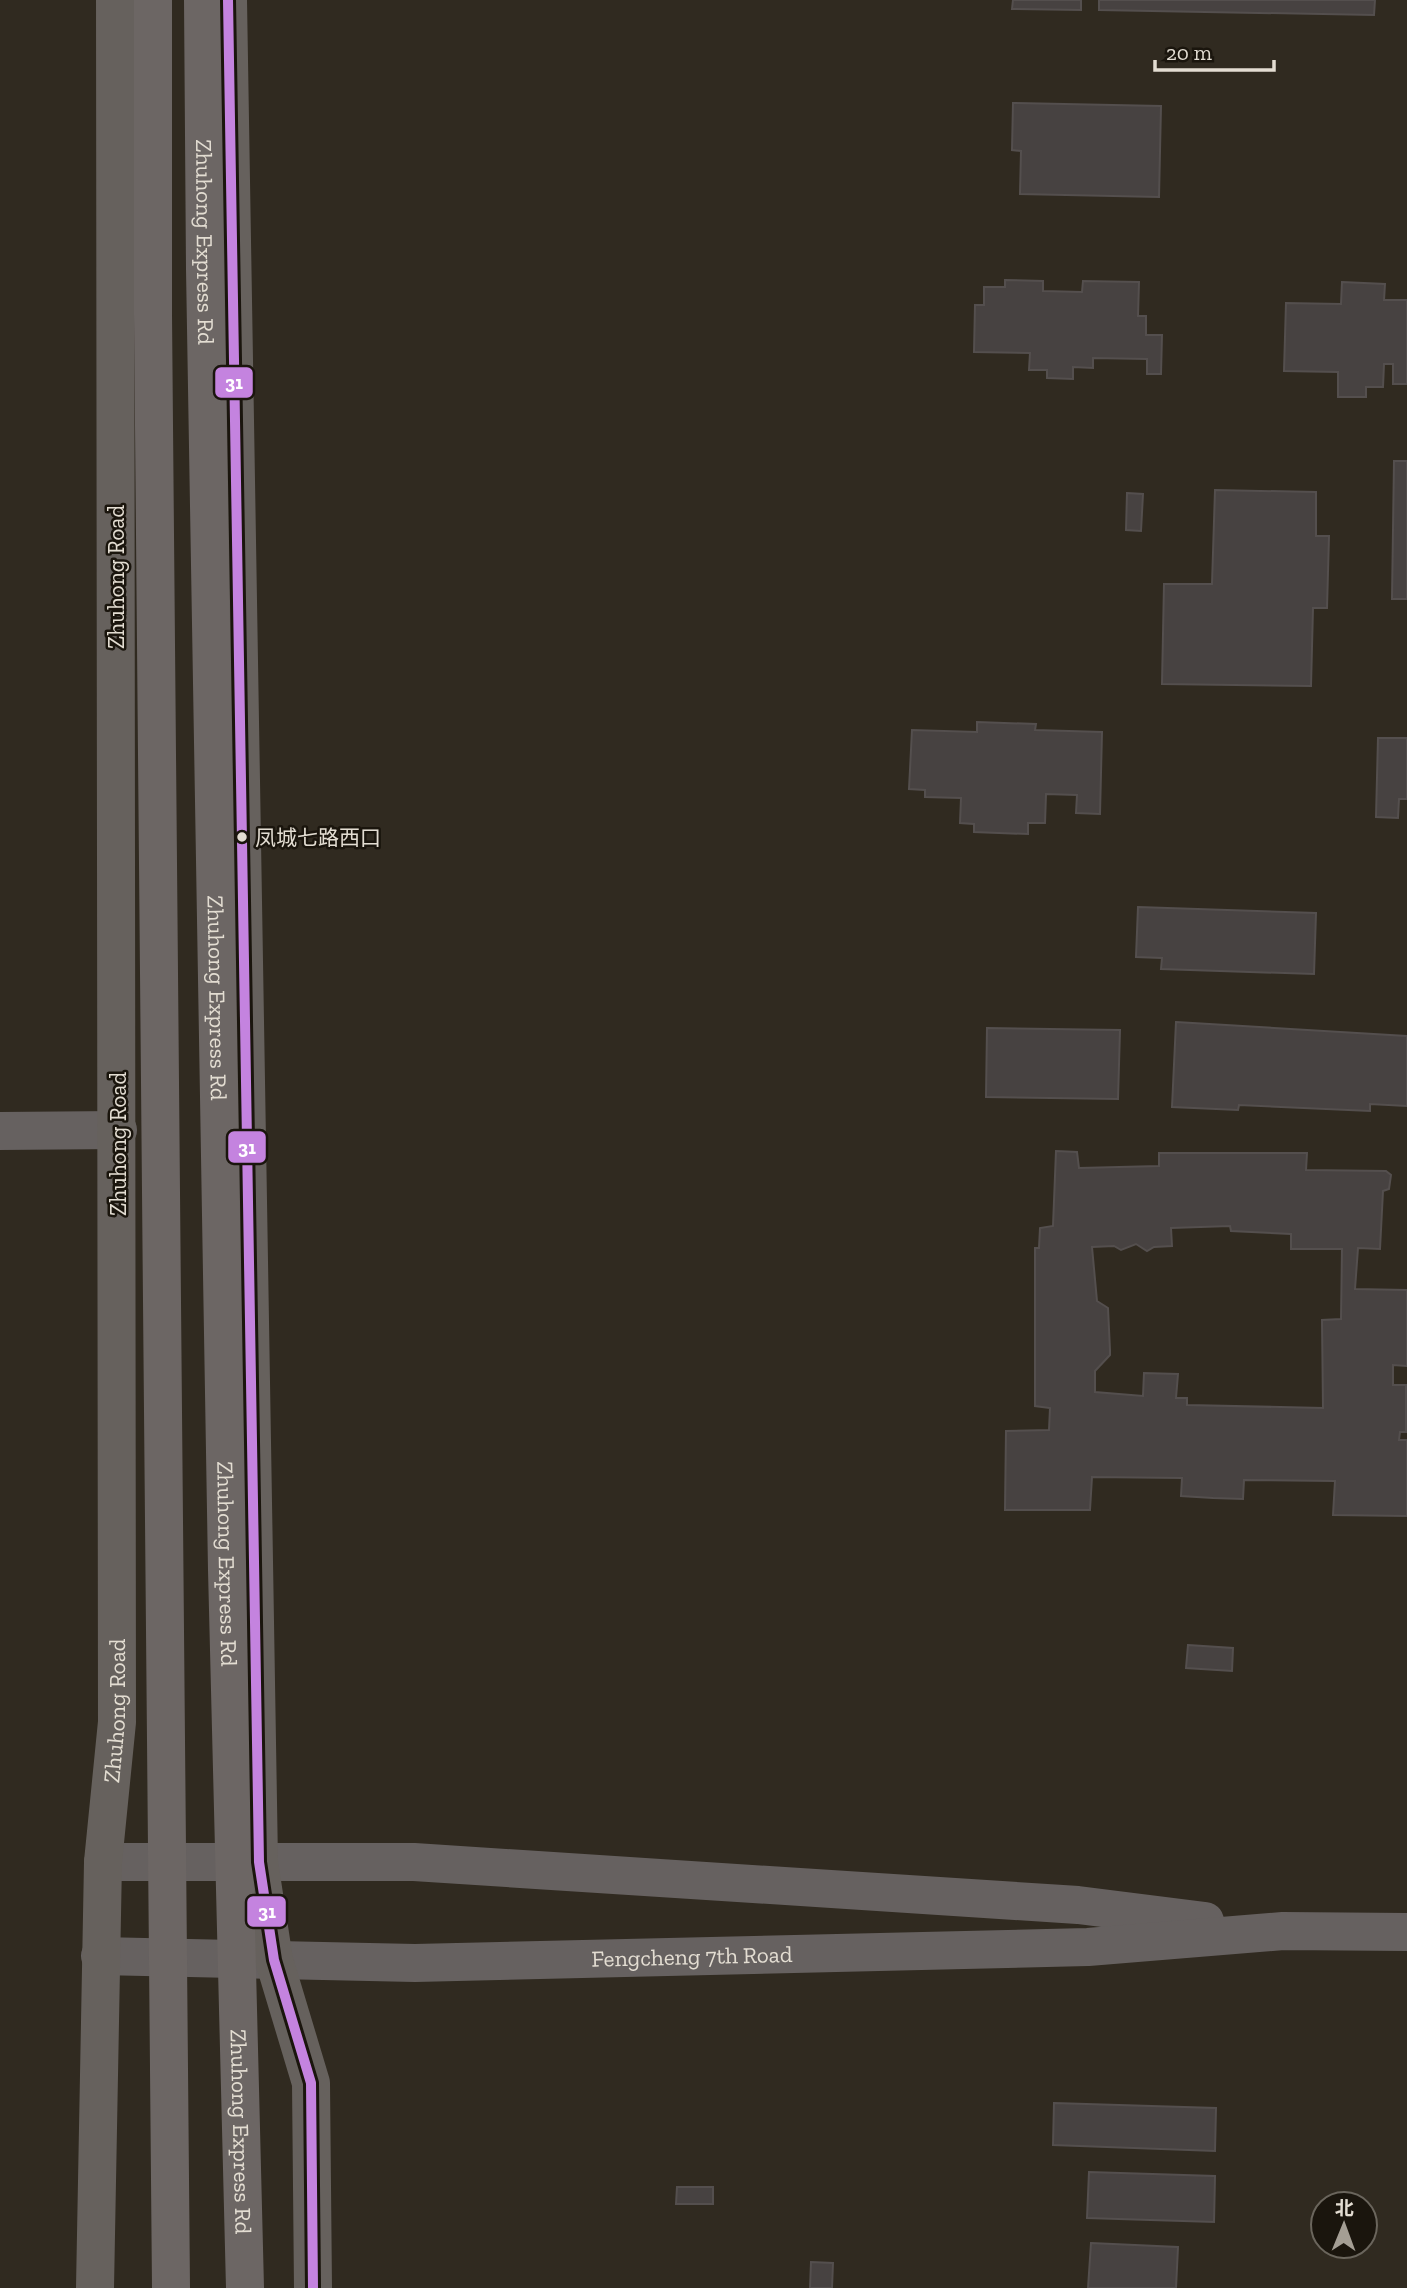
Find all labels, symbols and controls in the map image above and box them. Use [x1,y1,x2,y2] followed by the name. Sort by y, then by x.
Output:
[1155,28,1274,72] scale bar
[1166,40,1212,65] text: 20 m
[190,139,220,345] street label: Zhuhong Express Rd
[214,366,254,399] line badge: 31
[225,371,243,394] text: 31
[102,505,130,649] street label: Zhuhong Road
[255,825,381,850] place label: 凤城七路西口
[235,830,249,844] marker: 凤城七路西口
[202,895,233,1101] street label: Zhuhong Express Rd
[104,1072,132,1216] street label: Zhuhong Road
[227,1130,267,1164] line badge: 31
[238,1136,256,1159] text: 31
[211,1461,243,1667] street label: Zhuhong Express Rd
[97,1638,131,1784] street label: Zhuhong Road
[246,1895,287,1928] line badge: 31
[258,1900,276,1923] text: 31
[591,1940,793,1973] street label: Fengcheng 7th Road
[225,2029,258,2235] street label: Zhuhong Express Rd
[1309,2190,1379,2260] north arrow
[1335,2197,1354,2220] text: 北

